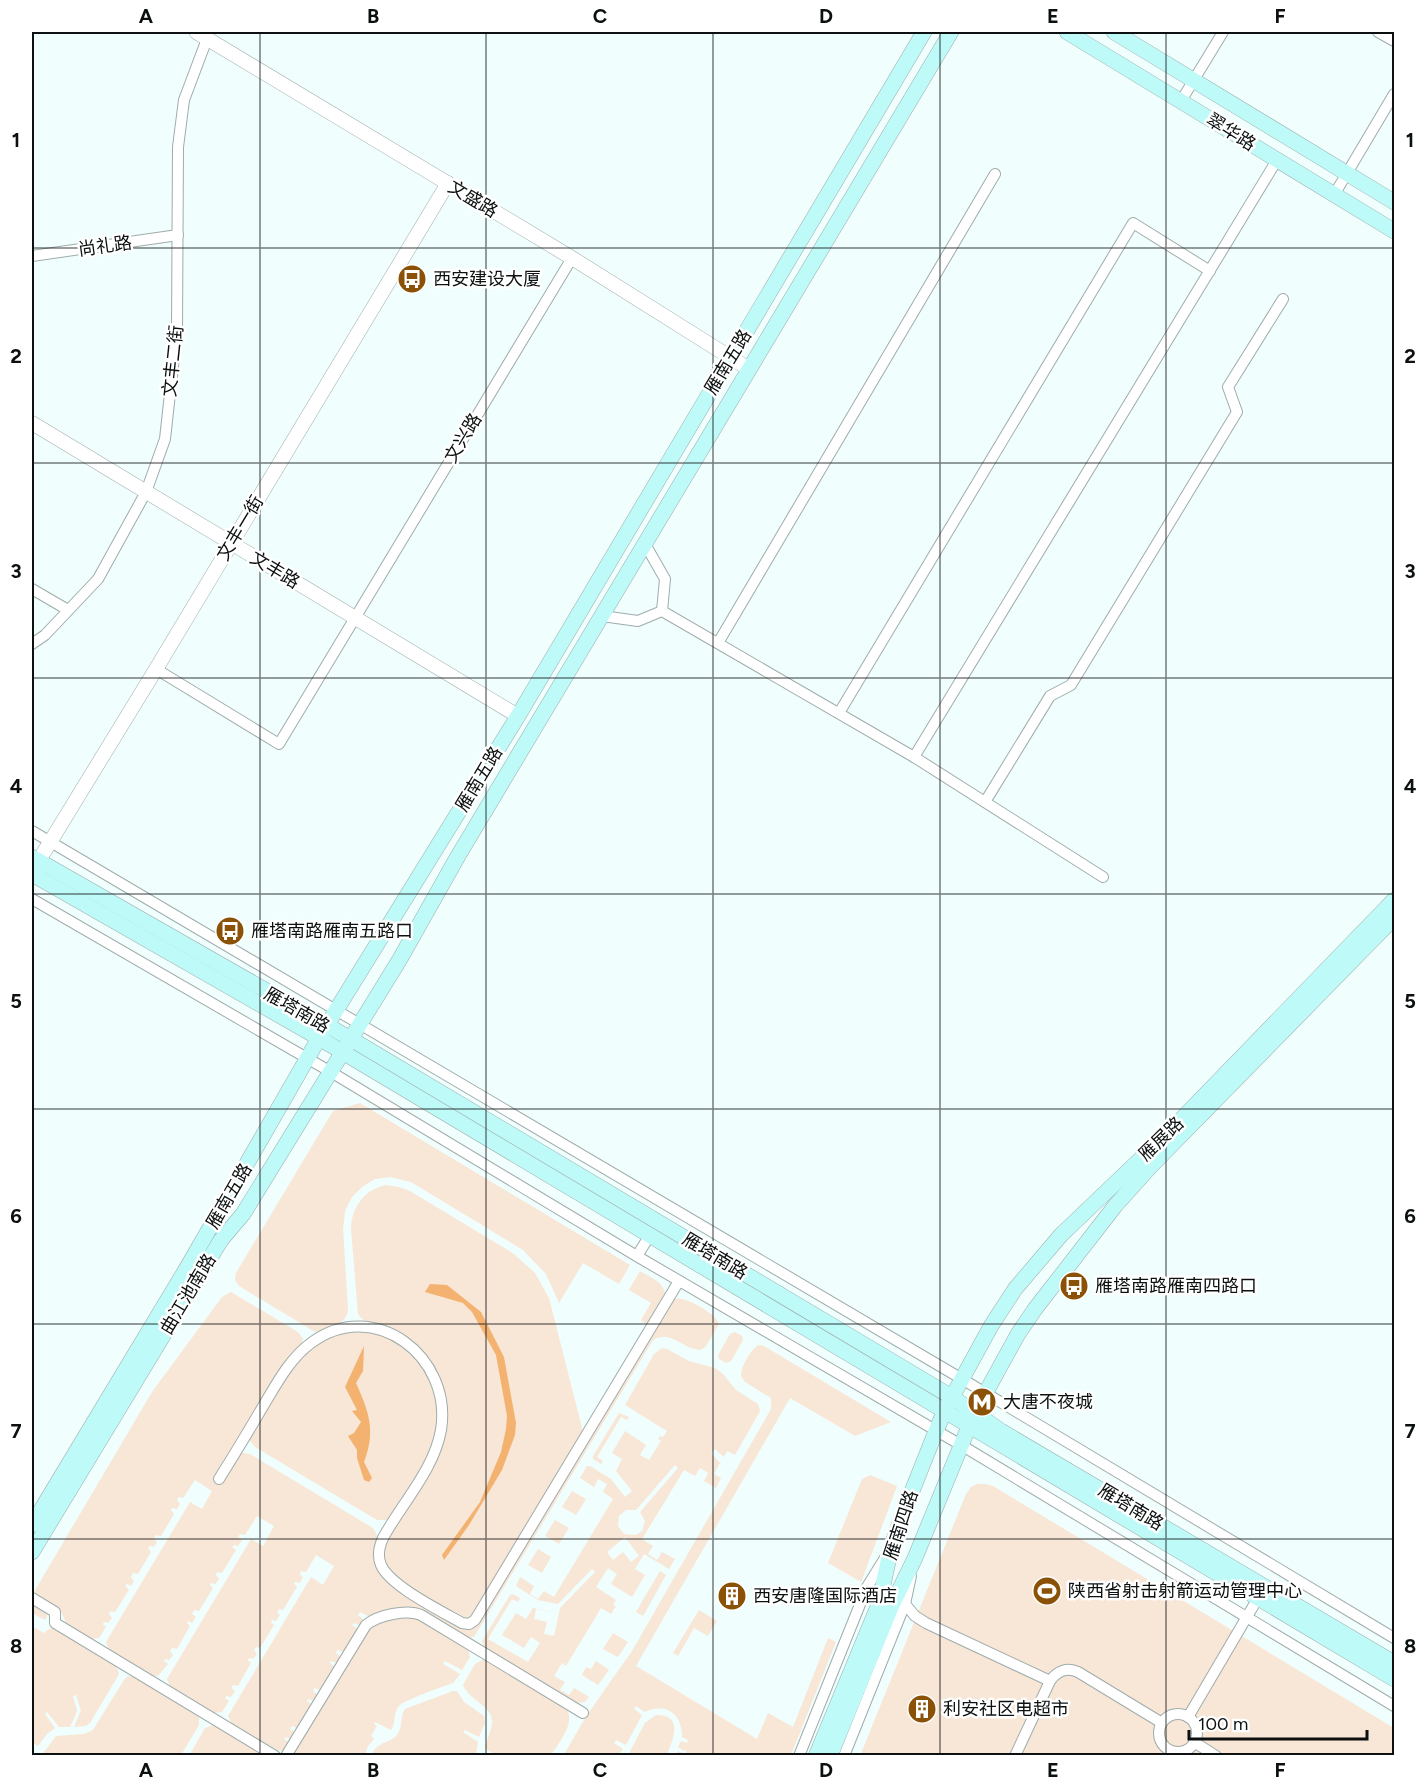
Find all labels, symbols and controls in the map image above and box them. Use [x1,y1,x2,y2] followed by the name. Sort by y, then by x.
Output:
[139,4,154,28] text: A
[367,4,379,28] text: B
[593,4,607,28] text: C
[819,4,833,28] text: D
[1047,4,1059,28] text: E
[1274,4,1286,28] text: F
[1202,108,1260,156] street label: 翠华路
[12,128,20,152] text: 1
[1406,128,1414,152] text: 1
[444,176,502,222] street label: 文盛路
[77,231,133,261] street label: 尚礼路
[396,263,428,295] bus stop icon: 西安建设大厦
[433,268,541,290] place label: 西安建设大厦
[158,324,188,398] street label: 文丰二街
[700,325,756,399] street label: 雁南五路
[10,344,22,368] text: 2
[1404,344,1416,368] text: 2
[440,409,486,467] street label: 文兴路
[212,491,268,565] street label: 文丰一街
[246,547,304,593] street label: 文丰路
[10,559,22,583] text: 3
[1404,559,1416,583] text: 3
[451,742,507,816] street label: 雁南五路
[10,774,23,798] text: 4
[1404,774,1417,798] text: 4
[214,915,246,947] bus stop icon: 雁塔南路雁南五路口
[251,920,413,942] place label: 雁塔南路雁南五路口
[260,982,334,1038] street label: 雁塔南路
[10,989,22,1013] text: 5
[1404,989,1416,1013] text: 5
[1134,1112,1188,1166] street label: 雁展路
[201,1159,257,1233] street label: 雁南五路
[10,1204,22,1228] text: 6
[1404,1204,1416,1228] text: 6
[678,1228,752,1284] street label: 雁塔南路
[155,1250,221,1338] street label: 曲江池南路
[1058,1270,1090,1302] bus stop icon: 雁塔南路雁南四路口
[1095,1275,1257,1297] place label: 雁塔南路雁南四路口
[966,1386,998,1418] metro station icon: 大唐不夜城
[1003,1391,1093,1413] place label: 大唐不夜城
[10,1419,22,1443] text: 7
[1404,1419,1416,1443] text: 7
[1094,1479,1168,1535] street label: 雁塔南路
[879,1487,923,1563] street label: 雁南四路
[1031,1575,1063,1607] sports icon: 陕西省射击射箭运动管理中心
[716,1580,748,1612] building icon: 西安唐隆国际酒店
[1068,1580,1302,1602] place label: 陕西省射击射箭运动管理中心
[753,1585,897,1607] place label: 西安唐隆国际酒店
[10,1634,22,1658] text: 8
[1404,1634,1416,1658] text: 8
[906,1693,938,1725] building icon: 利安社区电超市
[943,1698,1069,1720] place label: 利安社区电超市
[1189,1703,1368,1741] scale bar
[1198,1713,1248,1735] text: 100 m
[139,1758,154,1782] text: A
[367,1758,379,1782] text: B
[593,1758,607,1782] text: C
[819,1758,833,1782] text: D
[1047,1758,1059,1782] text: E
[1274,1758,1286,1782] text: F

